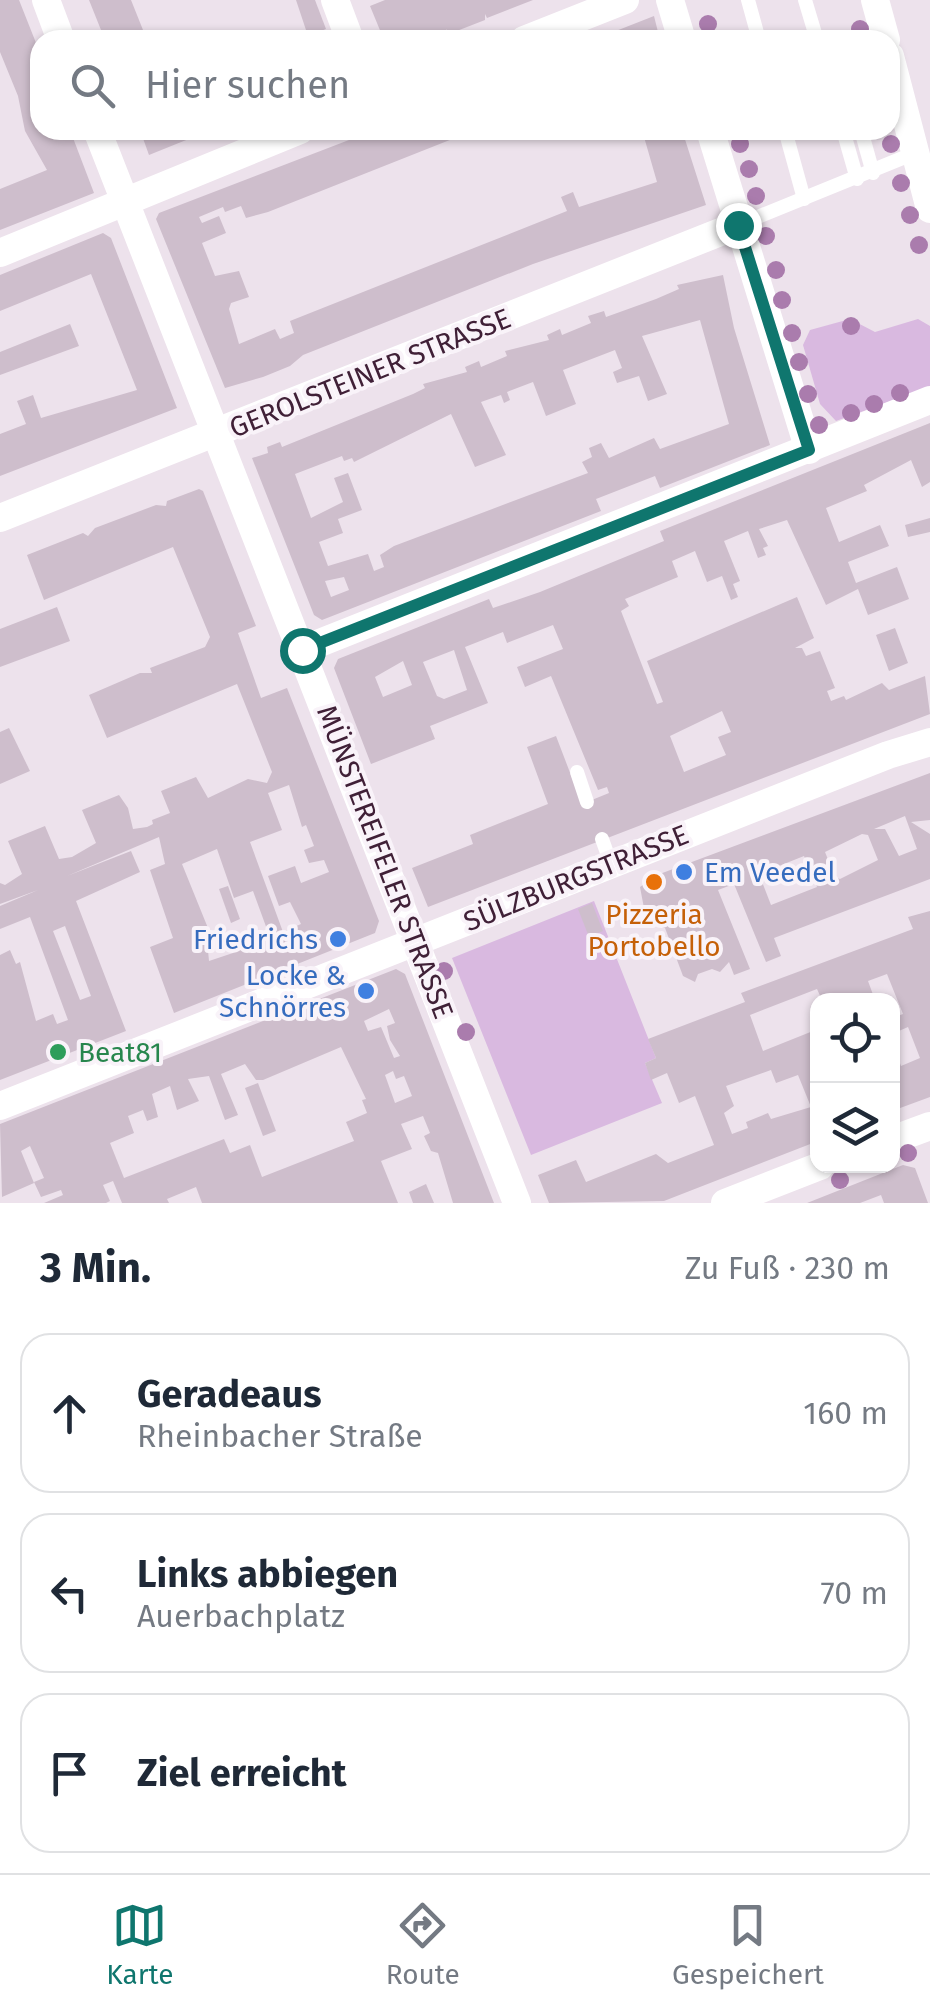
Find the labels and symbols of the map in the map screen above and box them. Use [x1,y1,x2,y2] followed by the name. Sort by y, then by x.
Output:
[716,203,762,249] route end
[225,301,515,445] street label: GEROLSTEINER STRASSE
[280,628,326,674] route start
[310,701,460,1023] street label: MÜNSTEREIFELER STRASSE
[459,818,693,938] street label: SÜLZBURGSTRASSE
[704,856,836,889] place label: Em Veedel
[673,861,695,883] marker: Em Veedel
[643,871,665,893] marker: Pizzeria Portobello
[587,898,721,963] place label: Pizzeria Portobello
[193,923,318,956] place label: Friedrichs
[327,928,349,950] marker: Friedrichs
[219,959,346,1024] place label: Locke & Schnörres
[355,980,377,1002] marker: Locke & Schnörres
[78,1036,162,1069] place label: Beat81
[47,1041,69,1063] marker: Beat81

